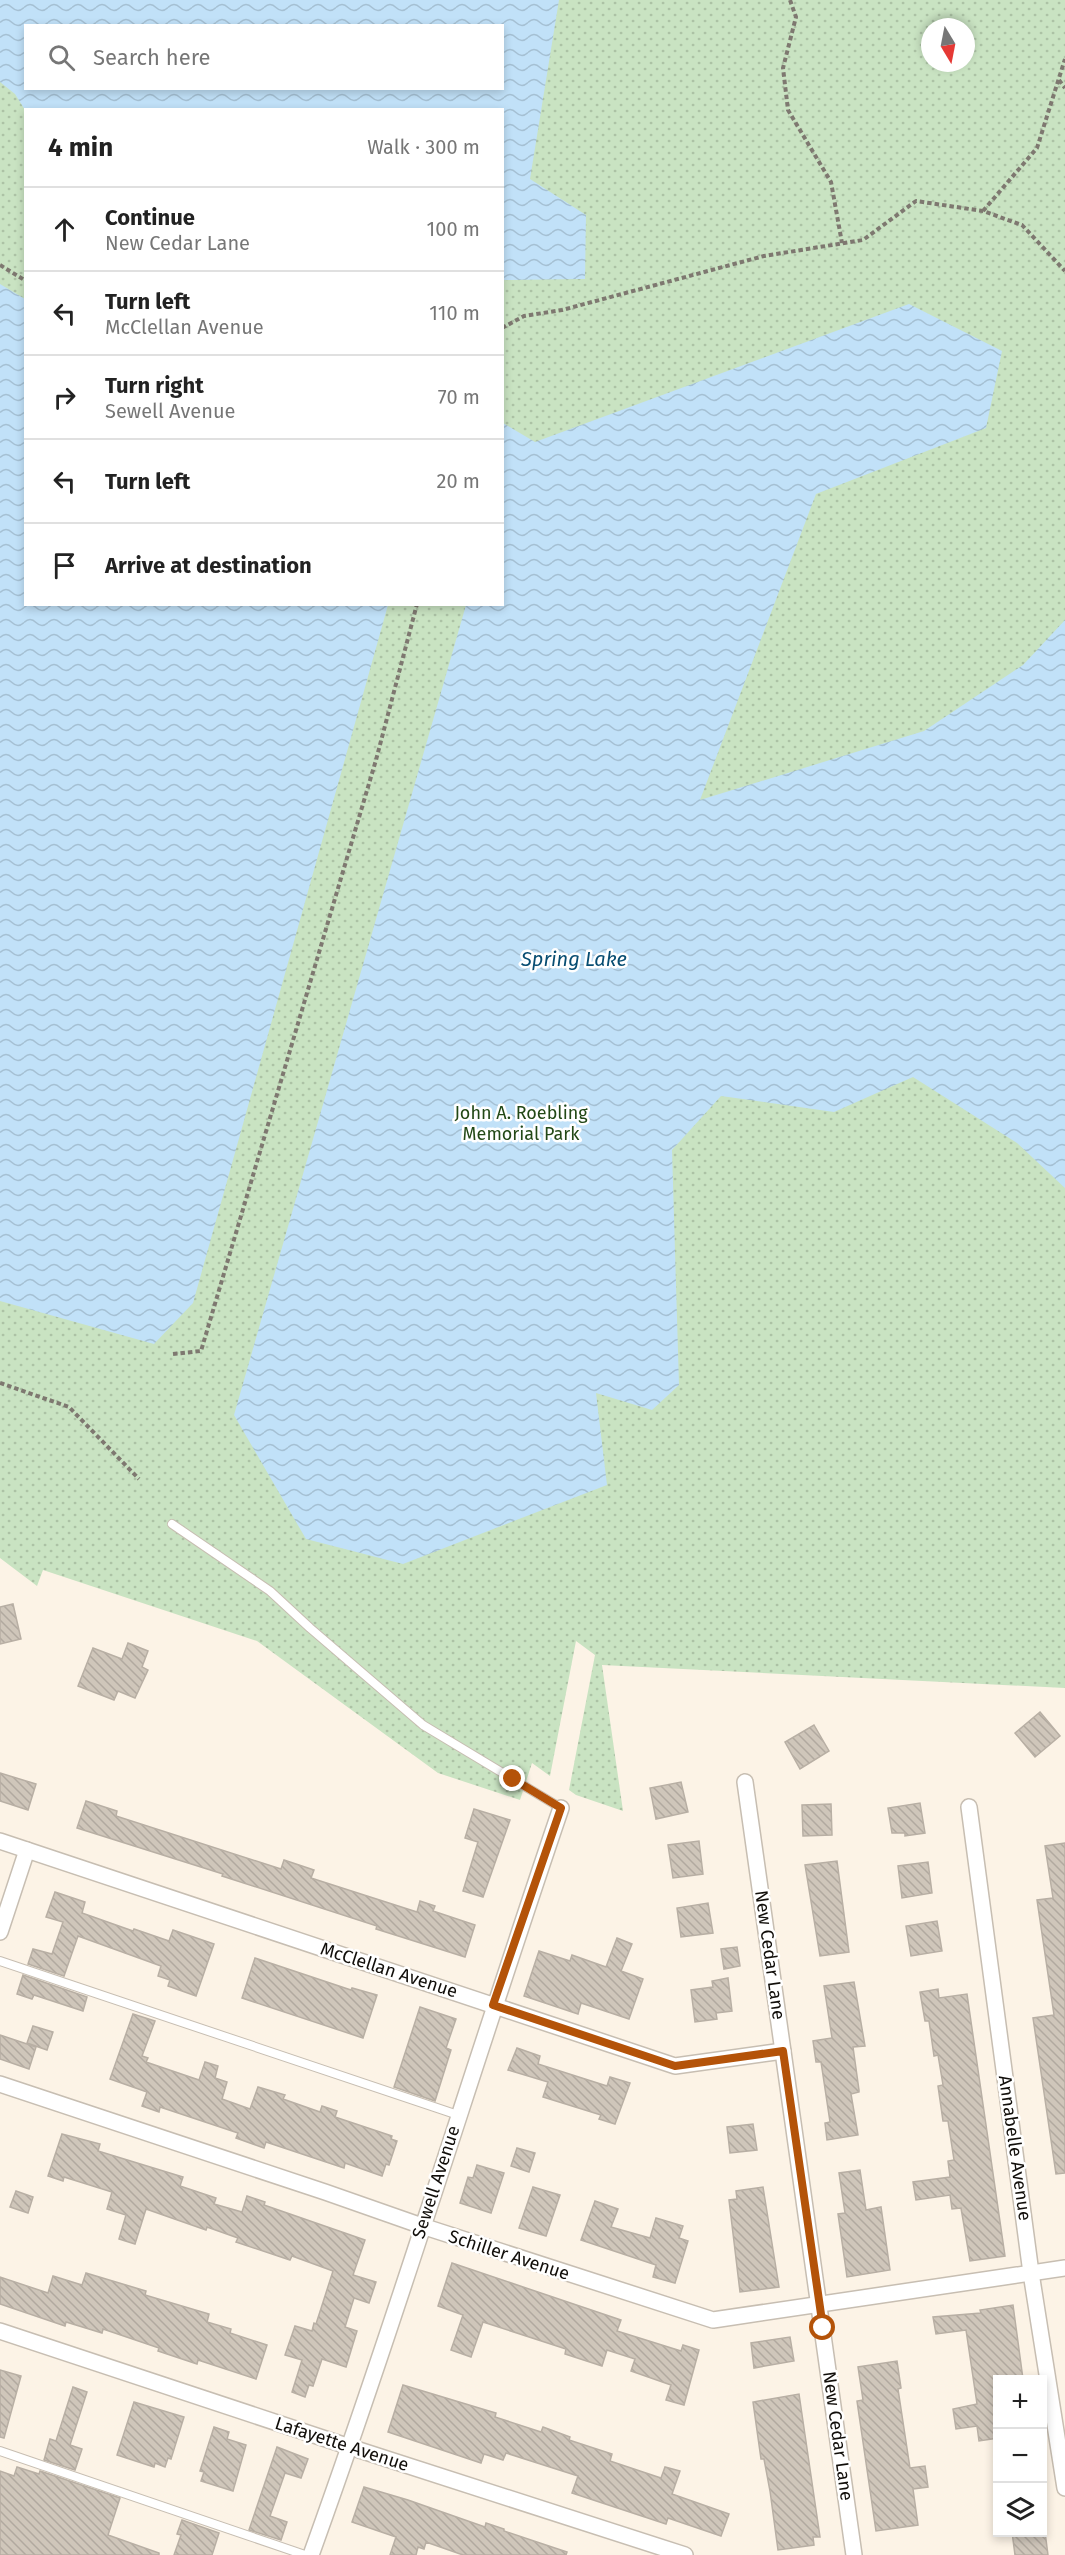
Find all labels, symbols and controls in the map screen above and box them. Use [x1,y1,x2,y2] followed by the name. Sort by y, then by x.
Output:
[921,18,975,72] north arrow
[24,24,504,90] search box
[45,41,78,74] icon: search
[93,44,211,71] text: Search here
[48,132,113,163] text: 4 min
[367,135,480,159] text: Walk · 300 m
[105,204,195,231] text: Continue
[48,213,81,246] icon: ahead
[427,217,480,241] text: 100 m
[105,231,250,255] text: New Cedar Lane
[105,288,190,315] text: Turn left
[48,297,81,330] icon: left
[429,301,480,325] text: 110 m
[105,315,264,339] text: McClellan Avenue
[105,372,204,399] text: Turn right
[48,381,81,414] icon: right
[438,385,480,409] text: 70 m
[105,399,235,423] text: Sewell Avenue
[48,465,81,498] icon: left
[105,468,190,495] text: Turn left
[437,469,480,493] text: 20 m
[48,549,81,582] icon: arrive
[105,552,312,579] text: Arrive at destination
[520,947,627,971] water label: Spring Lake
[454,1102,588,1145] park label: John A. Roebling Memorial Park
[499,1765,525,1791] route end
[750,1889,790,2021] street label: New Cedar Lane
[318,1937,460,2003] street label: McClellan Avenue
[994,2074,1036,2222] street label: Annabelle Avenue
[407,2123,465,2241] street label: Sewell Avenue
[446,2225,572,2285] street label: Schiller Avenue
[809,2314,835,2340] route start
[818,2370,858,2502] street label: New Cedar Lane
[993,2375,1047,2537] map controls
[993,2375,1047,2429] button: +
[272,2412,412,2476] street label: Lafayette Avenue
[993,2429,1047,2483] button: −
[993,2483,1047,2537] button: layers

